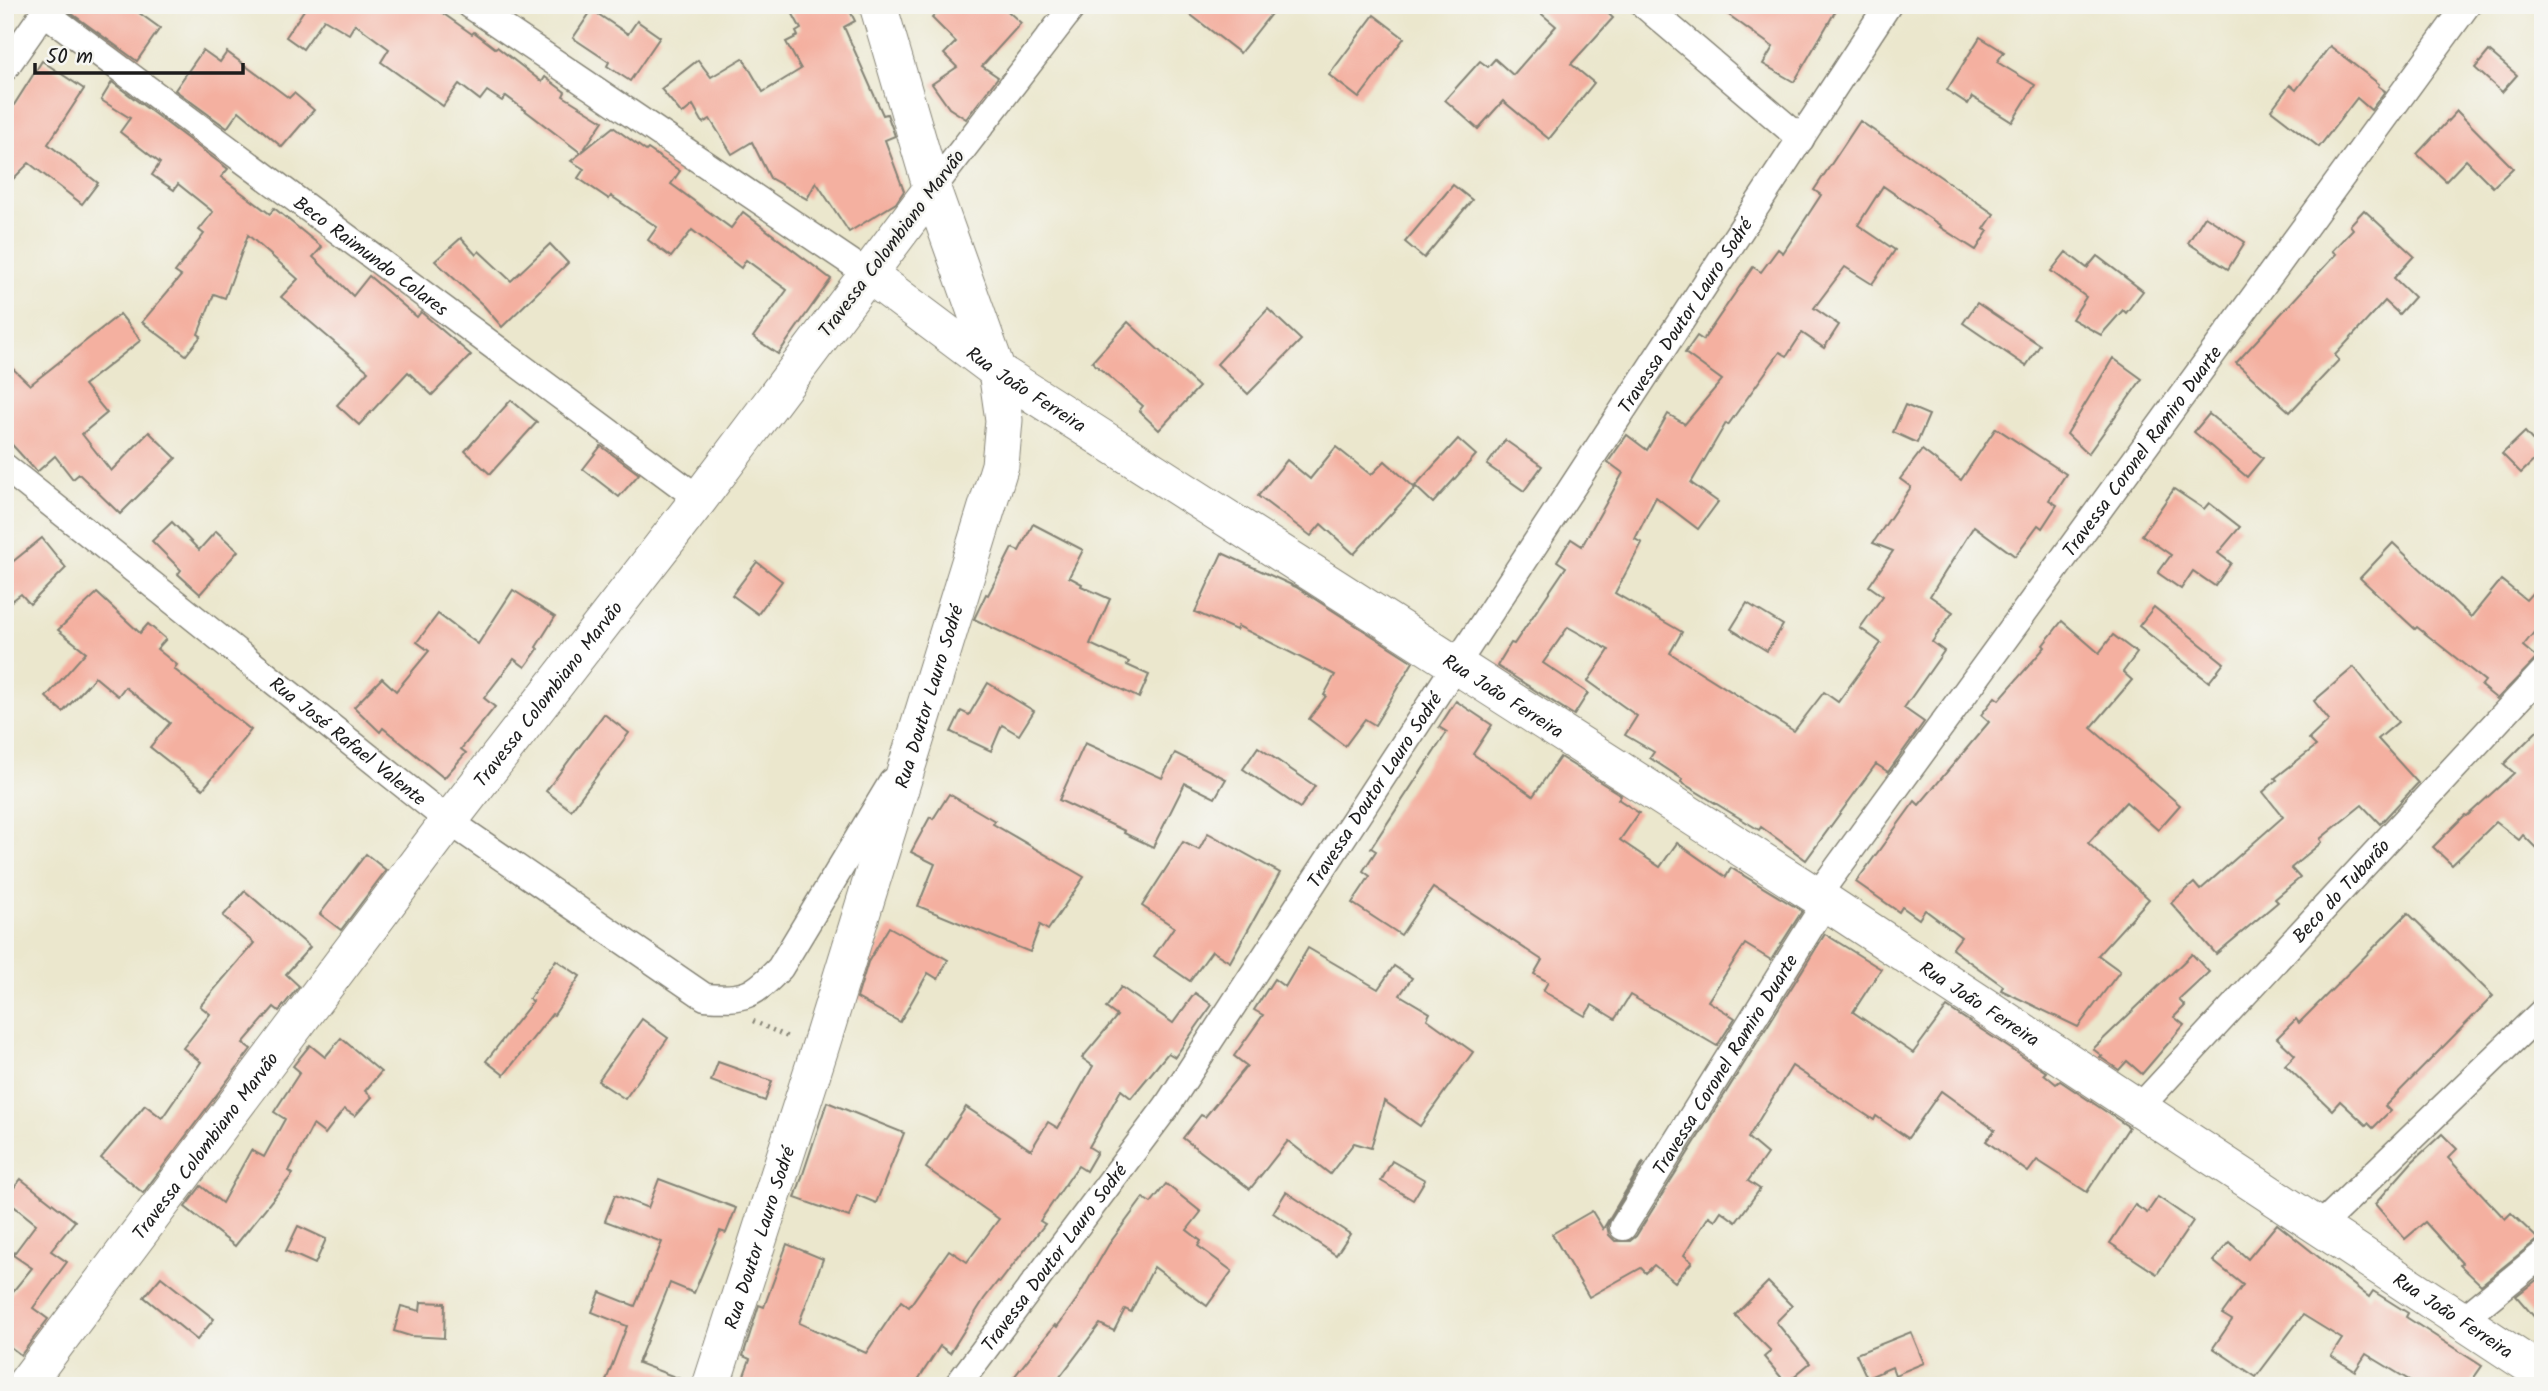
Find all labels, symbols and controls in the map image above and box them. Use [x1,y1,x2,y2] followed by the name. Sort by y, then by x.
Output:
[35,32,243,76] scale bar
[46,41,93,74] text: 50 m
[812,144,973,345] street label: Travessa Colombiano Marvão
[286,189,454,325] street label: Beco Raimundo Colares
[1611,212,1762,420] street label: Travessa Doutor Lauro Sodré
[959,340,1092,441] street label: Rua João Ferreira
[2056,340,2231,564] street label: Travessa Coronel Ramiro Duarte
[467,596,631,795] street label: Travessa Colombiano Marvão
[888,601,973,793] street label: Rua Doutor Lauro Sodré
[1436,647,1569,747] street label: Rua João Ferreira
[262,670,432,815] street label: Rua José Rafael Valente
[1301,687,1451,895] street label: Travessa Doutor Lauro Sodré
[2286,833,2398,951] street label: Beco do Tubarão
[1646,949,1807,1181] street label: Travessa Coronel Ramiro Duarte
[1912,954,2045,1056] street label: Rua João Ferreira
[126,1046,287,1247] street label: Travessa Colombiano Marvão
[717,1142,804,1333] street label: Rua Doutor Lauro Sodré
[975,1157,1136,1359] street label: Travessa Doutor Lauro Sodré
[2386,1266,2519,1367] street label: Rua João Ferreira

